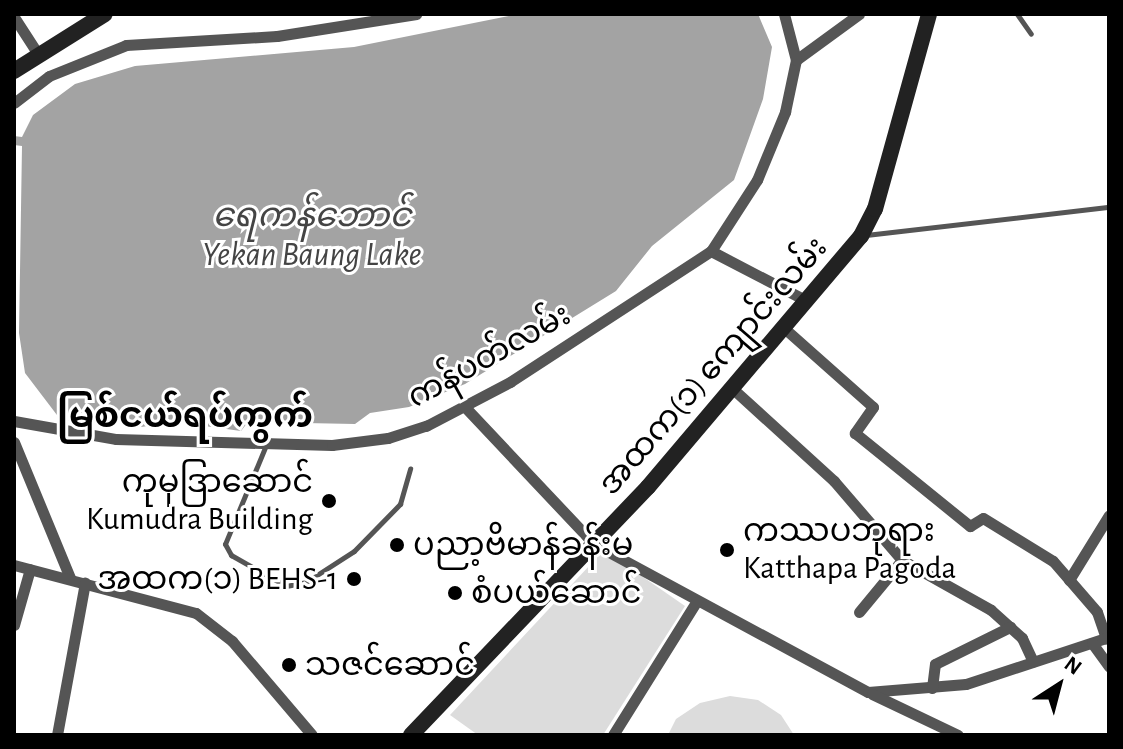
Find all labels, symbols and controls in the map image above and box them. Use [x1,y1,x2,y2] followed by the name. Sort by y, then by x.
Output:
[202,196,422,276] water label: ရေကန်ဘောင် Yekan Baung Lake
[590,229,836,503] street label: အထက(၁) ကျောင်းလမ်း
[401,295,577,417] street label: ကန်ပတ်လမ်း
[57,395,313,439] district label: မြစ်ငယ်ရပ်ကွက်
[86,464,313,539] place label: ကုမုဒြာဆောင် Kumudra Building
[320,492,338,510] marker: ကုမုဒြာဆောင် Kumudra Building
[743,513,956,588] place label: ကဿပဘုရား Katthapa Pagoda
[413,526,633,564] place label: ပညာ့ဗိမာန်ခန်းမ
[388,536,406,554] marker: ပညာ့ဗိမာန်ခန်းမ
[718,541,736,559] marker: ကဿပဘုရား Katthapa Pagoda
[97,560,338,598] place label: အထက(၁) BEHS-1
[345,570,363,588] marker: အထက(၁) BEHS-1
[471,574,641,612] place label: စံပယ်ဆောင်
[446,584,464,602] marker: စံပယ်ဆောင်
[1019,645,1099,725] north arrow
[305,646,475,684] place label: သဇင်ဆောင်
[1060,652,1086,679] text: N
[280,656,298,674] marker: သဇင်ဆောင်

